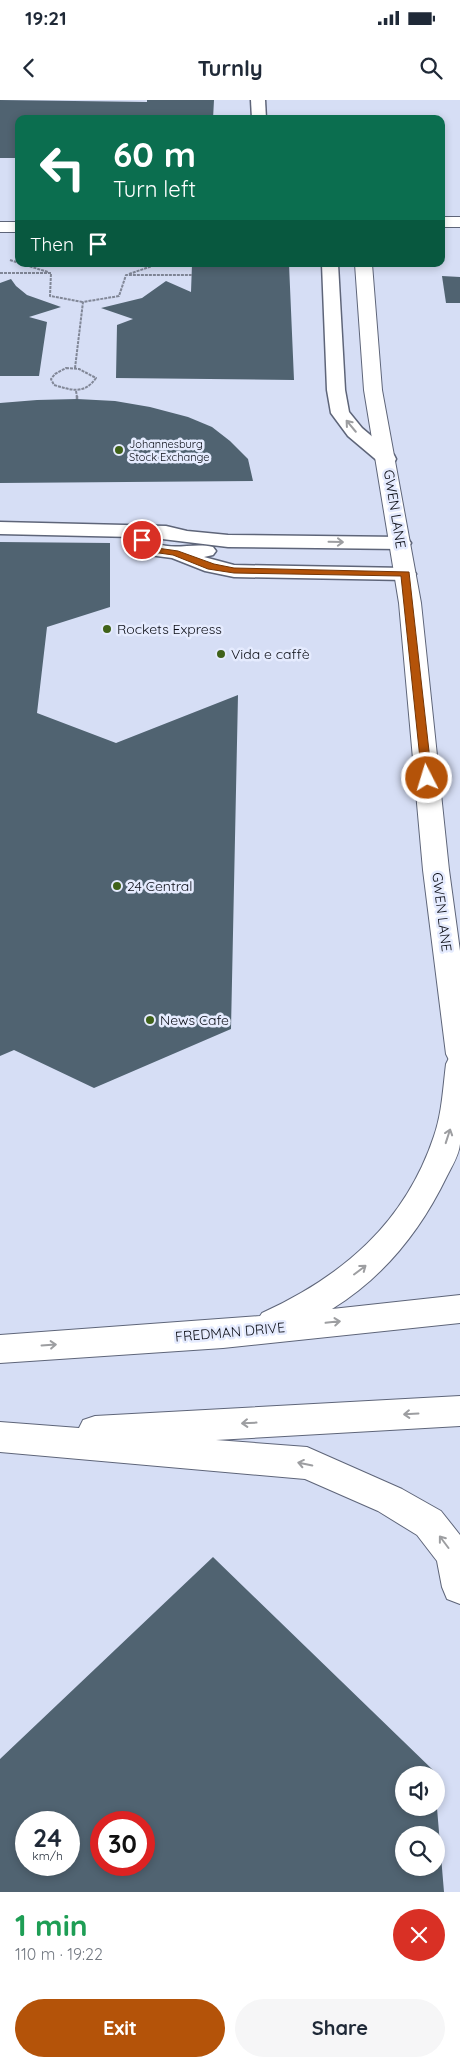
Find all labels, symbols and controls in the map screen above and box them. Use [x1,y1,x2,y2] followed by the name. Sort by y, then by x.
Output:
[25,6,67,30] text: 19:21
[15,54,43,82] icon: back
[197,54,263,82] text: Turnly
[417,54,445,82] icon: search
[113,132,196,176] text: 60 m
[30,135,95,200] icon: left
[113,175,196,203] text: Turn left
[84,230,112,258] icon: arrive
[30,232,74,256] text: Then
[345,420,356,433] one-way arrow
[129,437,209,464] place label: Johannesburg Stock Exchange
[113,444,125,456] marker: Johannesburg Stock Exchange
[380,468,410,550] street label: GWEN LANE
[121,519,163,561] pin
[128,526,156,554] icon: arrive
[328,537,344,547] one-way arrow
[117,620,222,638] place label: Rockets Express
[101,623,113,635] marker: Rockets Express
[231,645,310,663] place label: Vida e caffè
[215,648,227,660] marker: Vida e caffè
[400,751,452,803] position arrow
[428,871,456,953] street label: GWEN LANE
[127,877,193,895] place label: 24 Central
[111,880,123,892] marker: 24 Central
[160,1011,229,1029] place label: News Cafe
[144,1014,156,1026] marker: News Cafe
[443,1128,453,1144] one-way arrow
[353,1265,367,1275] one-way arrow
[174,1318,286,1346] street label: FREDMAN DRIVE
[324,1318,340,1327] one-way arrow
[40,1341,56,1350] one-way arrow
[404,1409,420,1418] one-way arrow
[241,1418,257,1427] one-way arrow
[297,1459,313,1468] one-way arrow
[439,1535,449,1549] one-way arrow
[395,1766,445,1876] map controls
[395,1766,445,1816] button: sound
[90,1811,155,1876] speed limit sign: 30
[33,1822,62,1853] text: 24
[395,1826,445,1876] button: search
[32,1848,63,1863] text: km/h
[15,1906,88,1944] text: 1 min
[393,1909,445,1961] button: close
[15,1944,103,1964] text: 110 m · 19:22
[15,1999,225,2057] button: Exit
[235,1999,445,2057] button: Share

